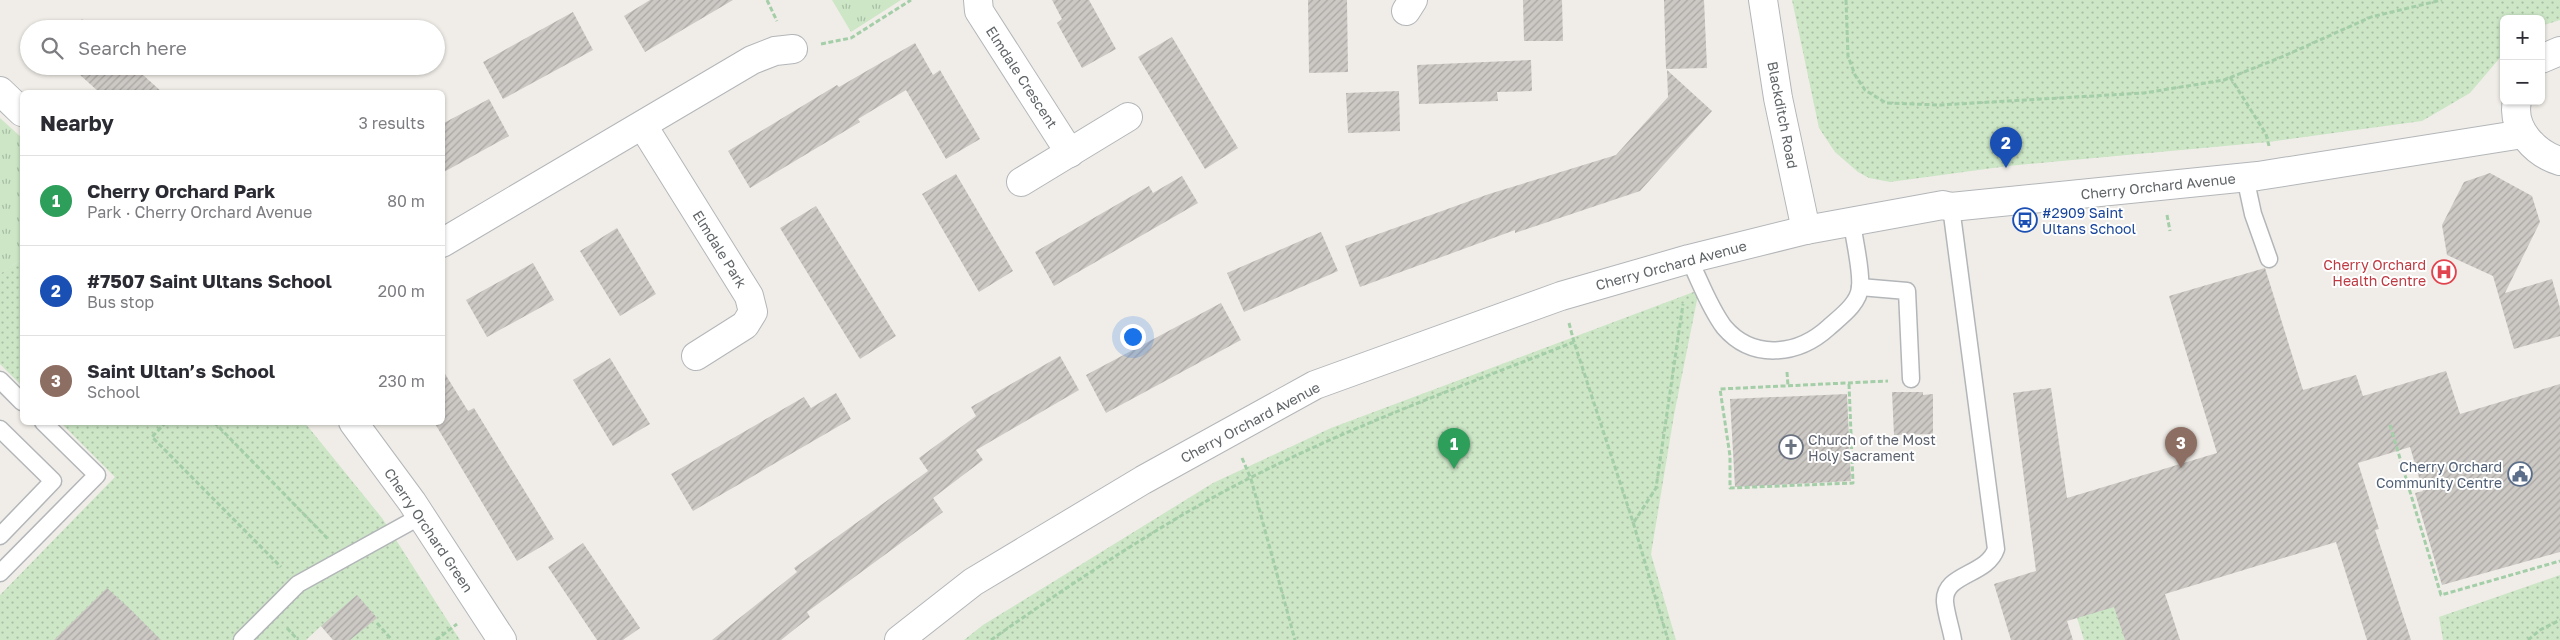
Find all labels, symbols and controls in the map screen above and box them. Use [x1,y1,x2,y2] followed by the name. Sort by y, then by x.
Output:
[2500,15,2545,105] map controls
[2500,15,2545,60] button: +
[20,20,445,75] search box
[983,23,1061,131] street label: Elmdale Crescent
[38,34,66,62] icon: search
[78,36,187,59] text: Search here
[1764,60,1802,170] street label: Blackditch Road
[2500,60,2545,105] button: −
[40,110,114,136] text: Nearby
[358,113,425,133] text: 3 results
[1990,127,2022,168] pin: 2
[2080,169,2236,203] street label: Cherry Orchard Avenue
[87,179,275,202] text: Cherry Orchard Park
[52,191,60,211] text: 1
[387,191,425,211] text: 80 m
[87,202,312,222] text: Park · Cherry Orchard Avenue
[2042,204,2136,237] place label: #2909 Saint Ultans School
[689,207,751,291] street label: Elmdale Park
[2012,207,2038,233] bus stop icon: #2909 Saint Ultans School
[1594,237,1748,293] street label: Cherry Orchard Avenue
[2323,256,2426,289] place label: Cherry Orchard Health Centre
[2431,259,2457,285] hospital icon: Cherry Orchard Health Centre
[87,269,332,292] text: #7507 Saint Ultans School
[51,281,61,301] text: 2
[378,281,425,301] text: 200 m
[87,292,154,312] text: Bus stop
[1120,324,1146,350] your location
[87,359,275,382] text: Saint Ultan’s School
[51,371,61,391] text: 3
[378,371,425,391] text: 230 m
[1177,378,1323,466] street label: Cherry Orchard Avenue
[87,382,140,402] text: School
[2165,427,2197,468] pin: 3
[1438,428,1470,469] pin: 1
[1808,431,1936,464] place label: Church of the Most Holy Sacrament
[1778,434,1804,460] church icon: Church of the Most Holy Sacrament
[2376,458,2502,491] place label: Cherry Orchard Community Centre
[2507,461,2533,487] public building icon: Cherry Orchard Community Centre
[381,465,477,595] street label: Cherry Orchard Green

